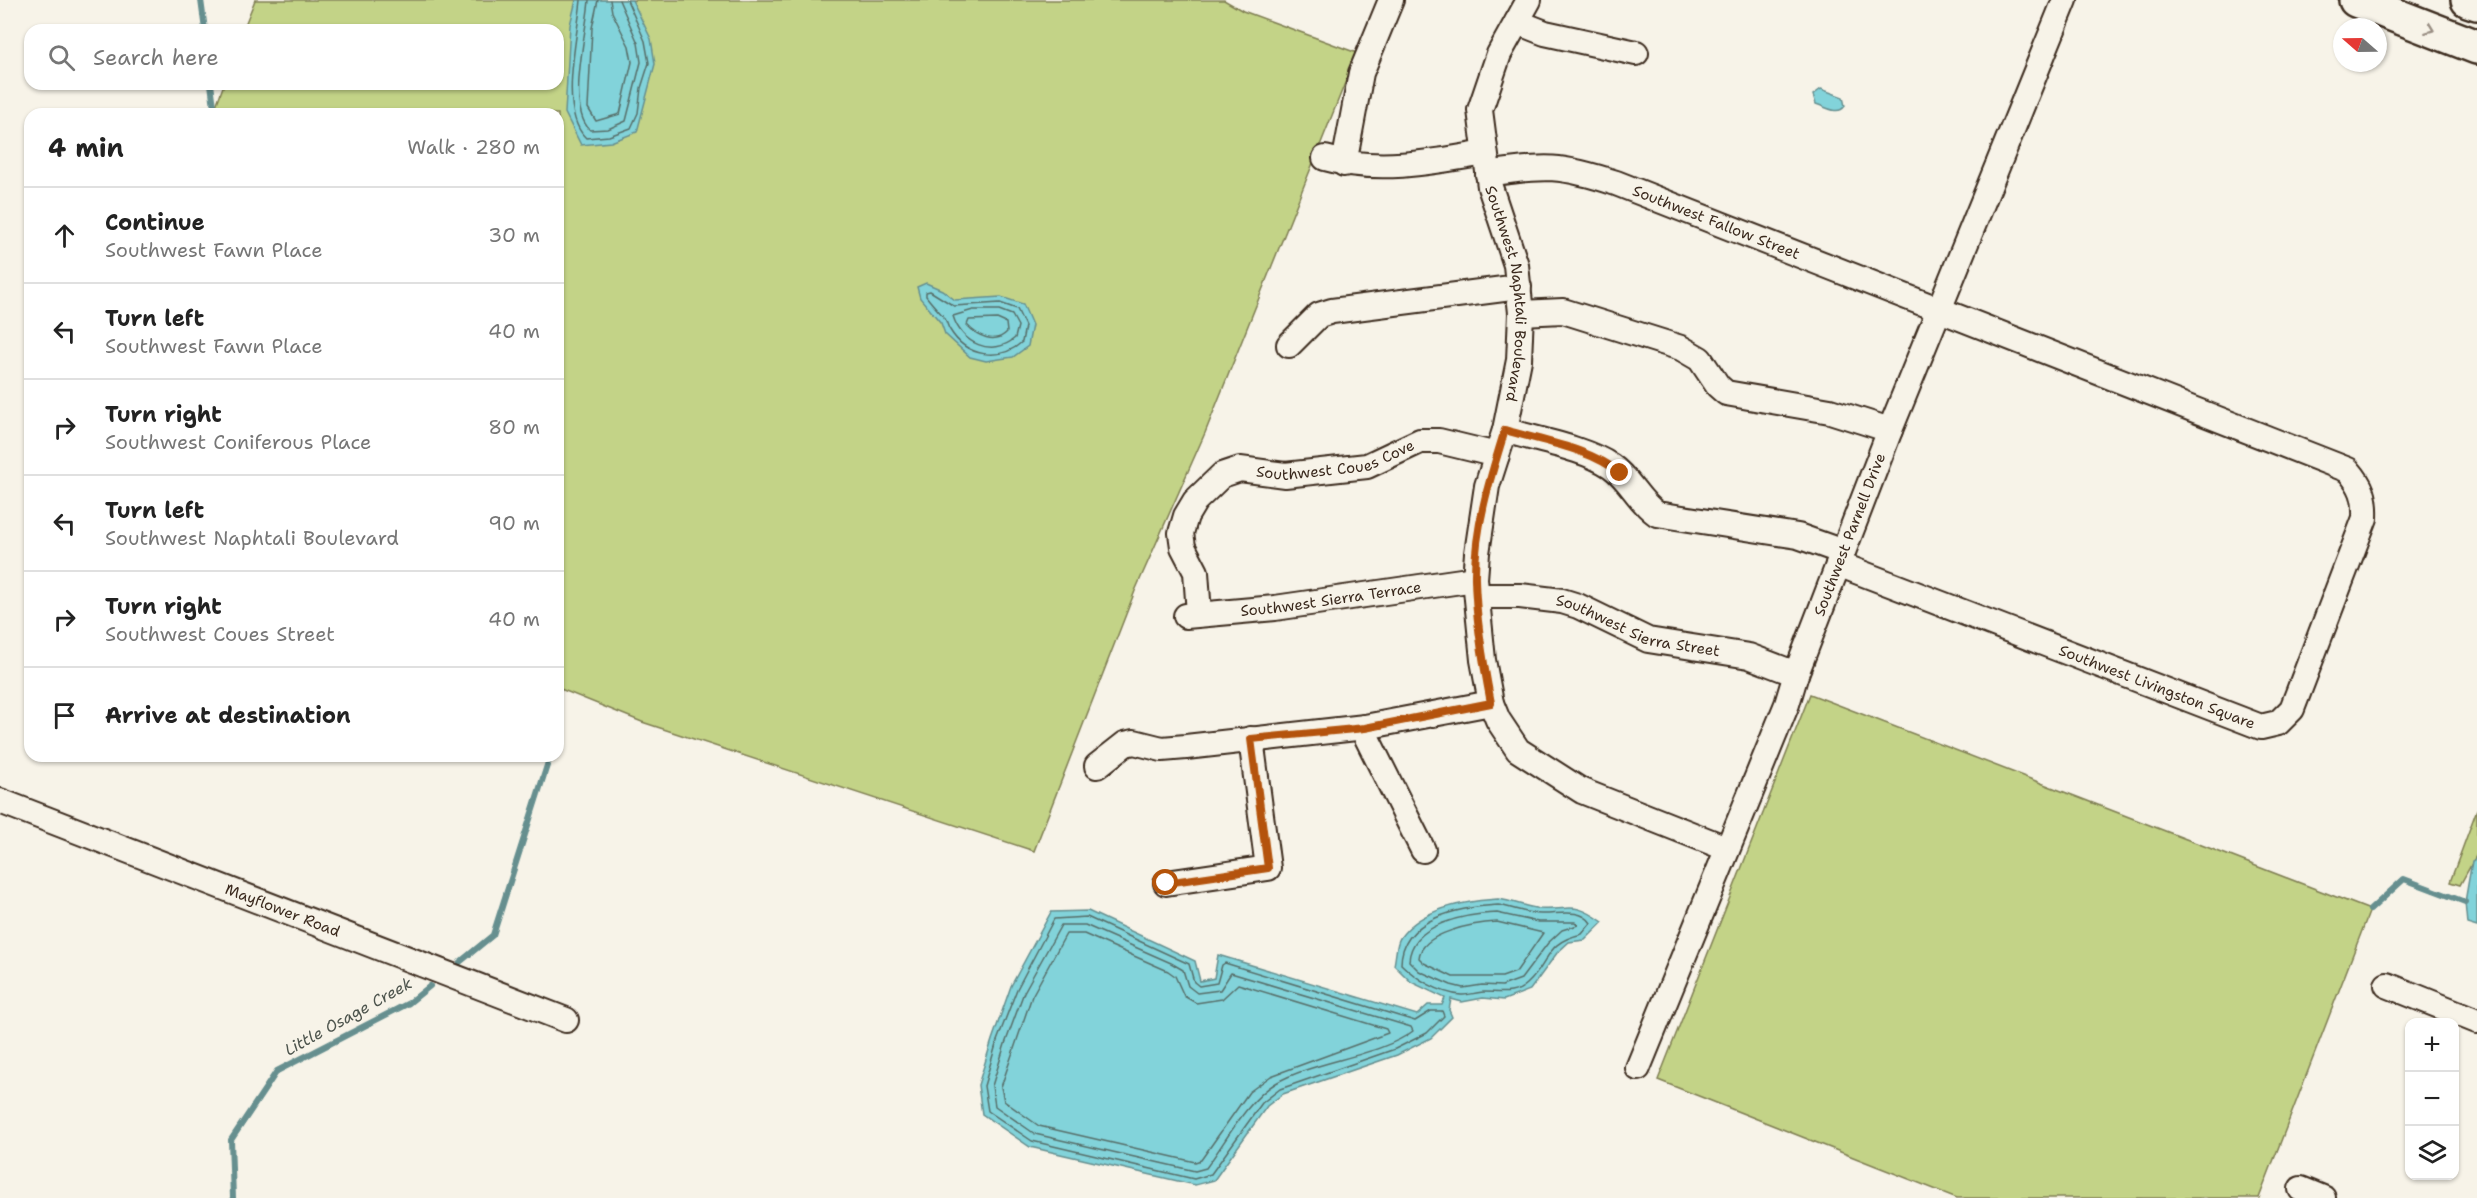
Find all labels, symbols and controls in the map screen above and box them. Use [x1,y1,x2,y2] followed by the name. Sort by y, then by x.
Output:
[2333,18,2387,72] north arrow
[2424,21,2435,34] one-way arrow
[24,24,564,90] search box
[45,41,78,74] icon: search
[93,43,219,72] text: Search here
[48,130,124,165] text: 4 min
[407,134,540,160] text: Walk · 280 m
[1630,181,1803,264] street label: Southwest Fallow Street
[1480,183,1531,404] street label: Southwest Naphtali Boulevard
[105,208,205,237] text: Continue
[48,219,81,252] icon: ahead
[488,222,540,248] text: 30 m
[105,237,323,263] text: Southwest Fawn Place
[105,304,204,333] text: Turn left
[48,315,81,348] icon: left
[488,318,540,344] text: 40 m
[105,333,323,359] text: Southwest Fawn Place
[105,400,222,429] text: Turn right
[48,411,81,444] icon: right
[488,414,540,440] text: 80 m
[105,429,371,455] text: Southwest Coniferous Place
[1255,435,1418,485] street label: Southwest Coues Cove
[1809,450,1890,619] street label: Southwest Parnell Drive
[1606,459,1632,485] route end
[105,496,204,525] text: Turn left
[48,507,81,540] icon: left
[488,510,540,536] text: 90 m
[105,525,399,551] text: Southwest Naphtali Boulevard
[1240,577,1423,621] street label: Southwest Sierra Terrace
[1555,590,1721,661] street label: Southwest Sierra Street
[105,592,222,621] text: Turn right
[48,603,81,636] icon: right
[488,606,540,632] text: 40 m
[105,621,335,647] text: Southwest Coues Street
[2056,640,2258,734] street label: Southwest Livingston Square
[48,699,81,732] icon: arrive
[105,701,351,730] text: Arrive at destination
[1152,869,1178,895] route start
[222,879,343,942] street label: Mayflower Road
[281,973,416,1060] water label: Little Osage Creek
[2405,1018,2459,1180] map controls
[2405,1018,2459,1072] button: +
[2405,1072,2459,1126] button: −
[2405,1126,2459,1180] button: layers

